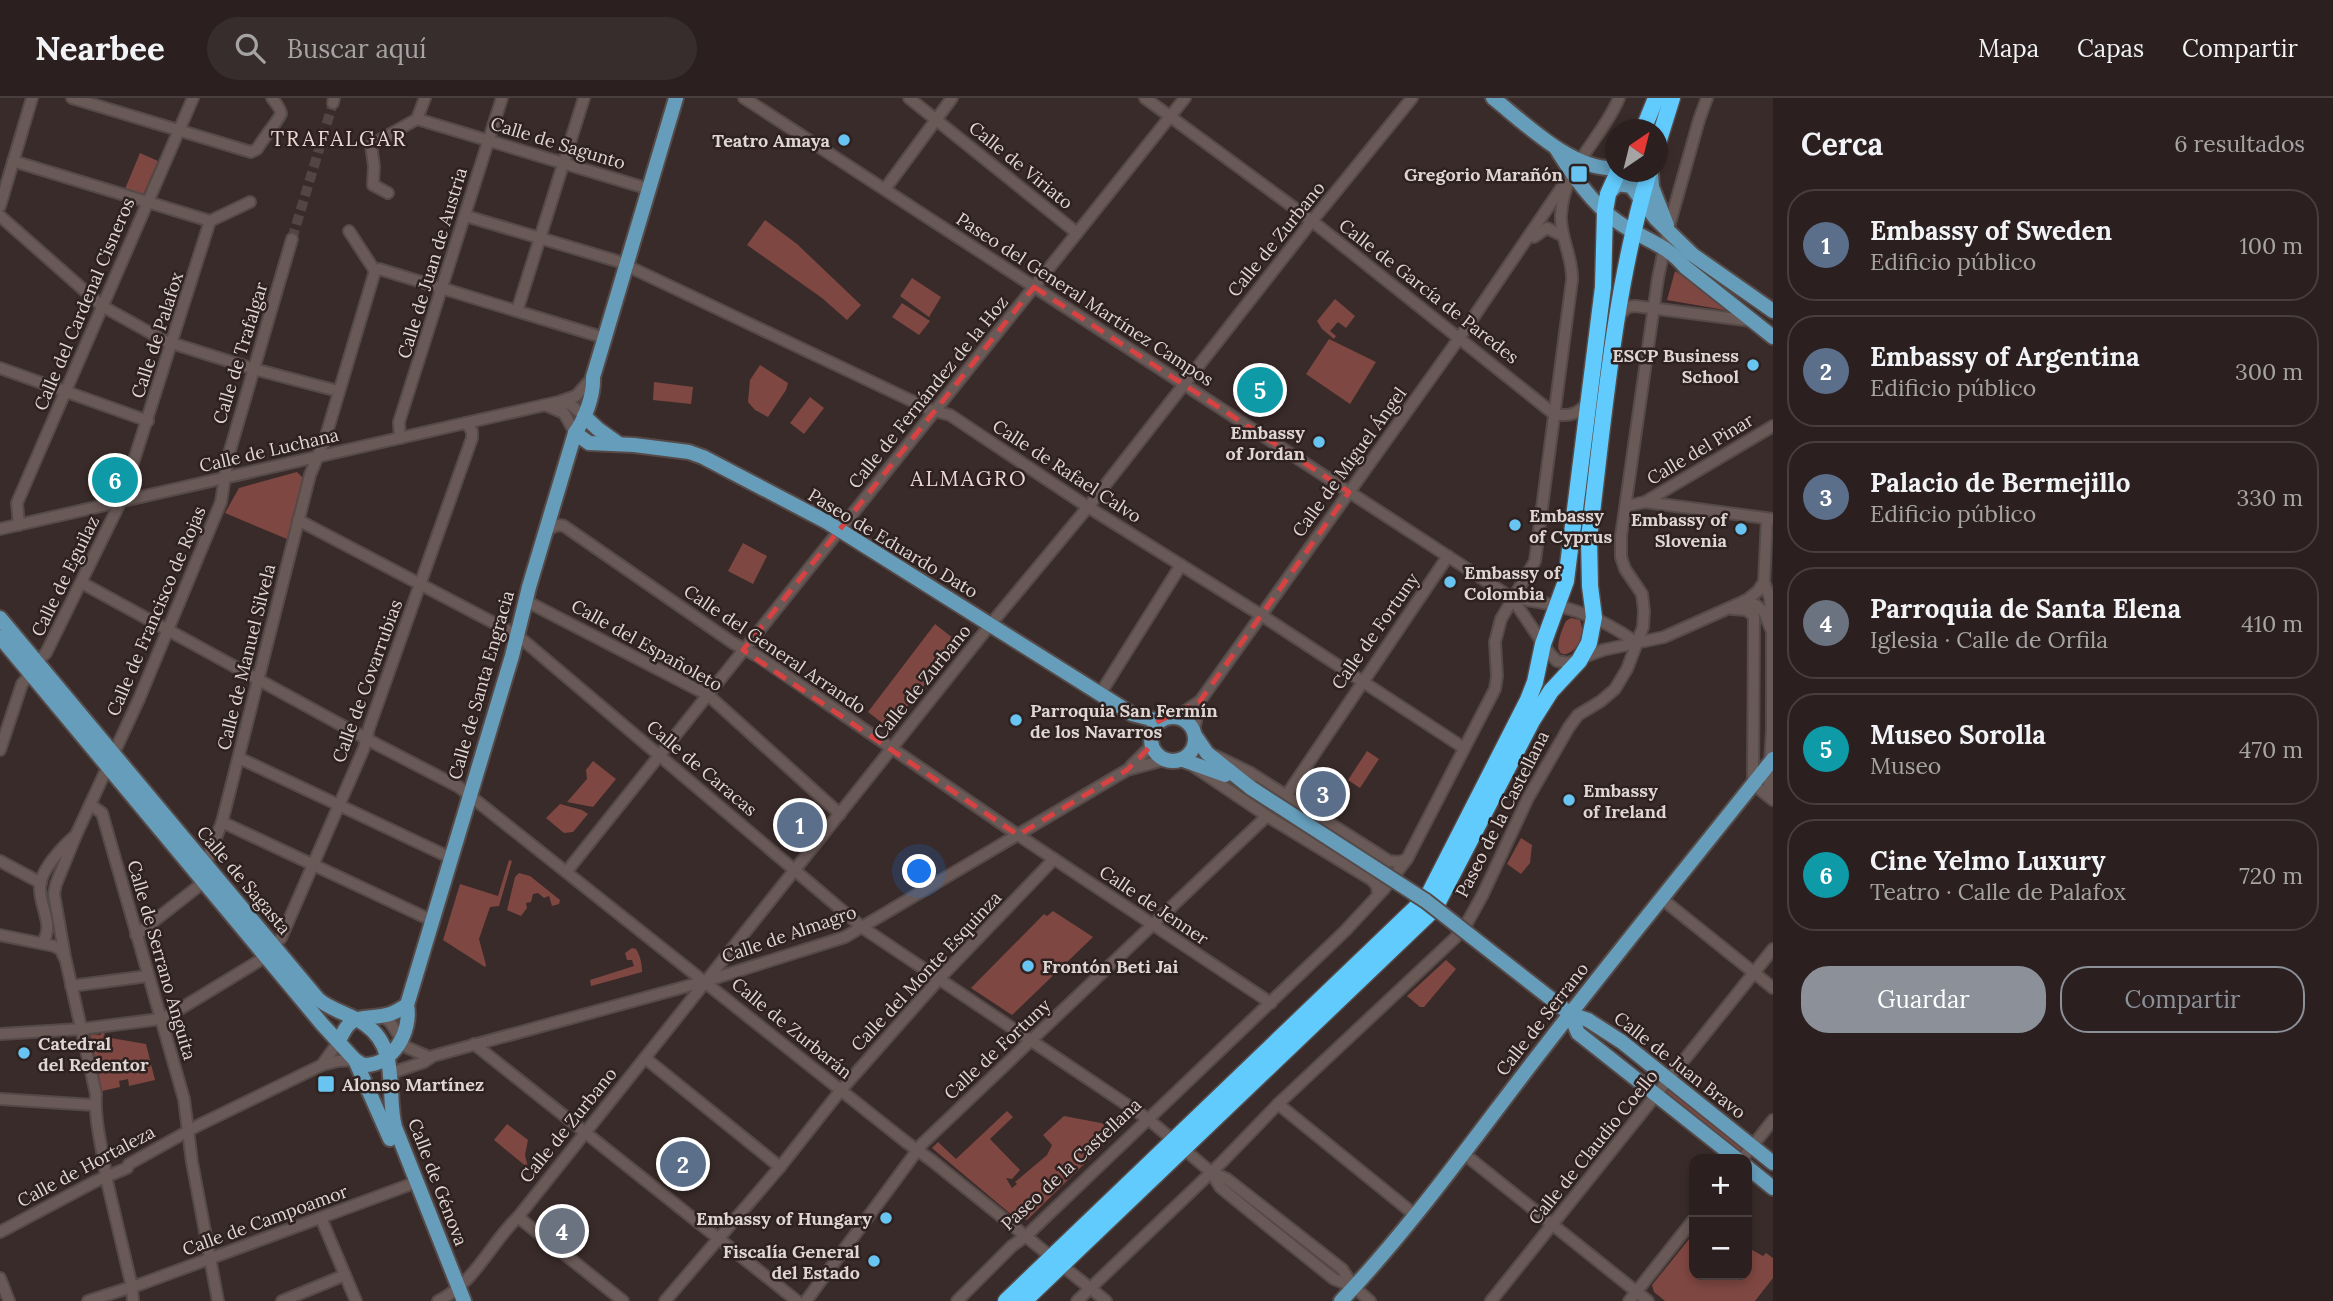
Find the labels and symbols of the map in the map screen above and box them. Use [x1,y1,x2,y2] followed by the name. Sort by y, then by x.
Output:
[488,112,628,174] street label: Calle de Sagunto
[964,116,1078,214] street label: Calle de Viriato
[1605,119,1668,182] north arrow
[271,125,407,152] district label: TRAFALGAR
[712,129,831,152] place label: Teatro Amaya
[836,132,852,148] marker: Teatro Amaya
[1404,163,1564,186] place label: Gregorio Marañón
[1569,164,1589,184] marker: Gregorio Marañón
[392,165,472,361] street label: Calle de Juan de Austria
[1222,177,1330,301] street label: Calle de Zurbano
[29,194,139,414] street label: Calle del Cardenal Cisneros
[952,207,1218,391] street label: Paseo del General Martínez Campos
[1334,214,1524,368] street label: Calle de García de Paredes
[126,268,188,401] street label: Calle de Palafox
[208,279,273,427] street label: Calle de Trafalgar
[843,291,1013,493] street label: Calle de Fernández de la Hoz
[1612,344,1739,388] place label: ESCP Business School
[1745,357,1761,373] marker: ESCP Business School
[1237,364,1283,416] pin: 5
[1287,382,1411,541] street label: Calle de Miguel Ángel
[1643,408,1758,490] street label: Calle del Pinar
[988,414,1146,528] street label: Calle de Rafael Calvo
[1226,421,1306,465] place label: Embassy of Jordan
[197,423,341,477] street label: Calle de Luchana
[1311,434,1327,450] marker: Embassy of Jordan
[92,454,138,506] pin: 6
[909,465,1028,492] district label: ALMAGRO
[804,483,982,603] street label: Paseo de Eduardo Dato
[101,502,211,720] street label: Calle de Francisco de Rojas
[1529,504,1612,548] place label: Embassy of Cyprus
[1631,508,1728,552] place label: Embassy of Slovenia
[26,512,104,640] street label: Calle de Eguilaz
[1507,517,1523,533] marker: Embassy of Cyprus
[1733,521,1749,537] marker: Embassy of Slovenia
[212,561,280,753] street label: Calle de Manuel Silvela
[1464,561,1562,605] place label: Embassy of Colombia
[1326,568,1424,694] street label: Calle de Fortuny
[1442,574,1458,590] marker: Embassy of Colombia
[679,579,871,719] street label: Calle del General Arrando
[443,588,519,782] street label: Calle de Santa Engracia
[567,594,727,696] street label: Calle del Españoleto
[327,596,407,766] street label: Calle de Covarrubias
[868,620,976,744] street label: Calle de Zurbano
[1030,699,1218,743] place label: Parroquia San Fermín de los Navarros
[1008,712,1024,728] marker: Parroquia San Fermín de los Navarros
[642,715,762,821] street label: Calle de Caracas
[1450,727,1554,901] street label: Paseo de la Castellana
[1300,768,1346,820] pin: 3
[1583,779,1667,823] place label: Embassy of Ireland
[1561,792,1577,808] marker: Embassy of Ireland
[777,799,823,851] pin: 1
[192,821,296,939] street label: Calle de Sagasta
[902,854,936,888] your location
[122,857,202,1063] street label: Calle de Serrano Anguita
[1095,860,1213,950] street label: Calle de Jenner
[846,886,1006,1056] street label: Calle del Monte Esquinza
[719,900,859,968] street label: Calle de Almagro
[1042,955,1179,978] place label: Frontón Beti Jai
[1020,958,1036,974] marker: Frontón Beti Jai
[1491,958,1593,1080] street label: Calle de Serrano
[727,972,857,1084] street label: Calle de Zurbarán
[939,993,1055,1104] street label: Calle de Fortuny
[1609,1006,1751,1124] street label: Calle de Juan Bravo
[38,1032,149,1076] place label: Catedral del Redentor
[16,1045,32,1061] marker: Catedral del Redentor
[514,1063,622,1187] street label: Calle de Zurbano
[1523,1065,1663,1229] street label: Calle de Claudio Coello
[342,1073,484,1096] place label: Alonso Martínez
[316,1074,336,1094] marker: Alonso Martínez
[996,1093,1146,1235] street label: Paseo de la Castellana
[403,1115,473,1249] street label: Calle de Génova
[13,1120,159,1212] street label: Calle de Hortaleza
[660,1138,706,1190] pin: 2
[179,1179,351,1261] street label: Calle de Campoamor
[539,1205,585,1257] pin: 4
[696,1207,872,1230] place label: Embassy of Hungary
[878,1210,894,1226] marker: Embassy of Hungary
[723,1240,860,1284] place label: Fiscalía General del Estado
[866,1253,882,1269] marker: Fiscalía General del Estado

